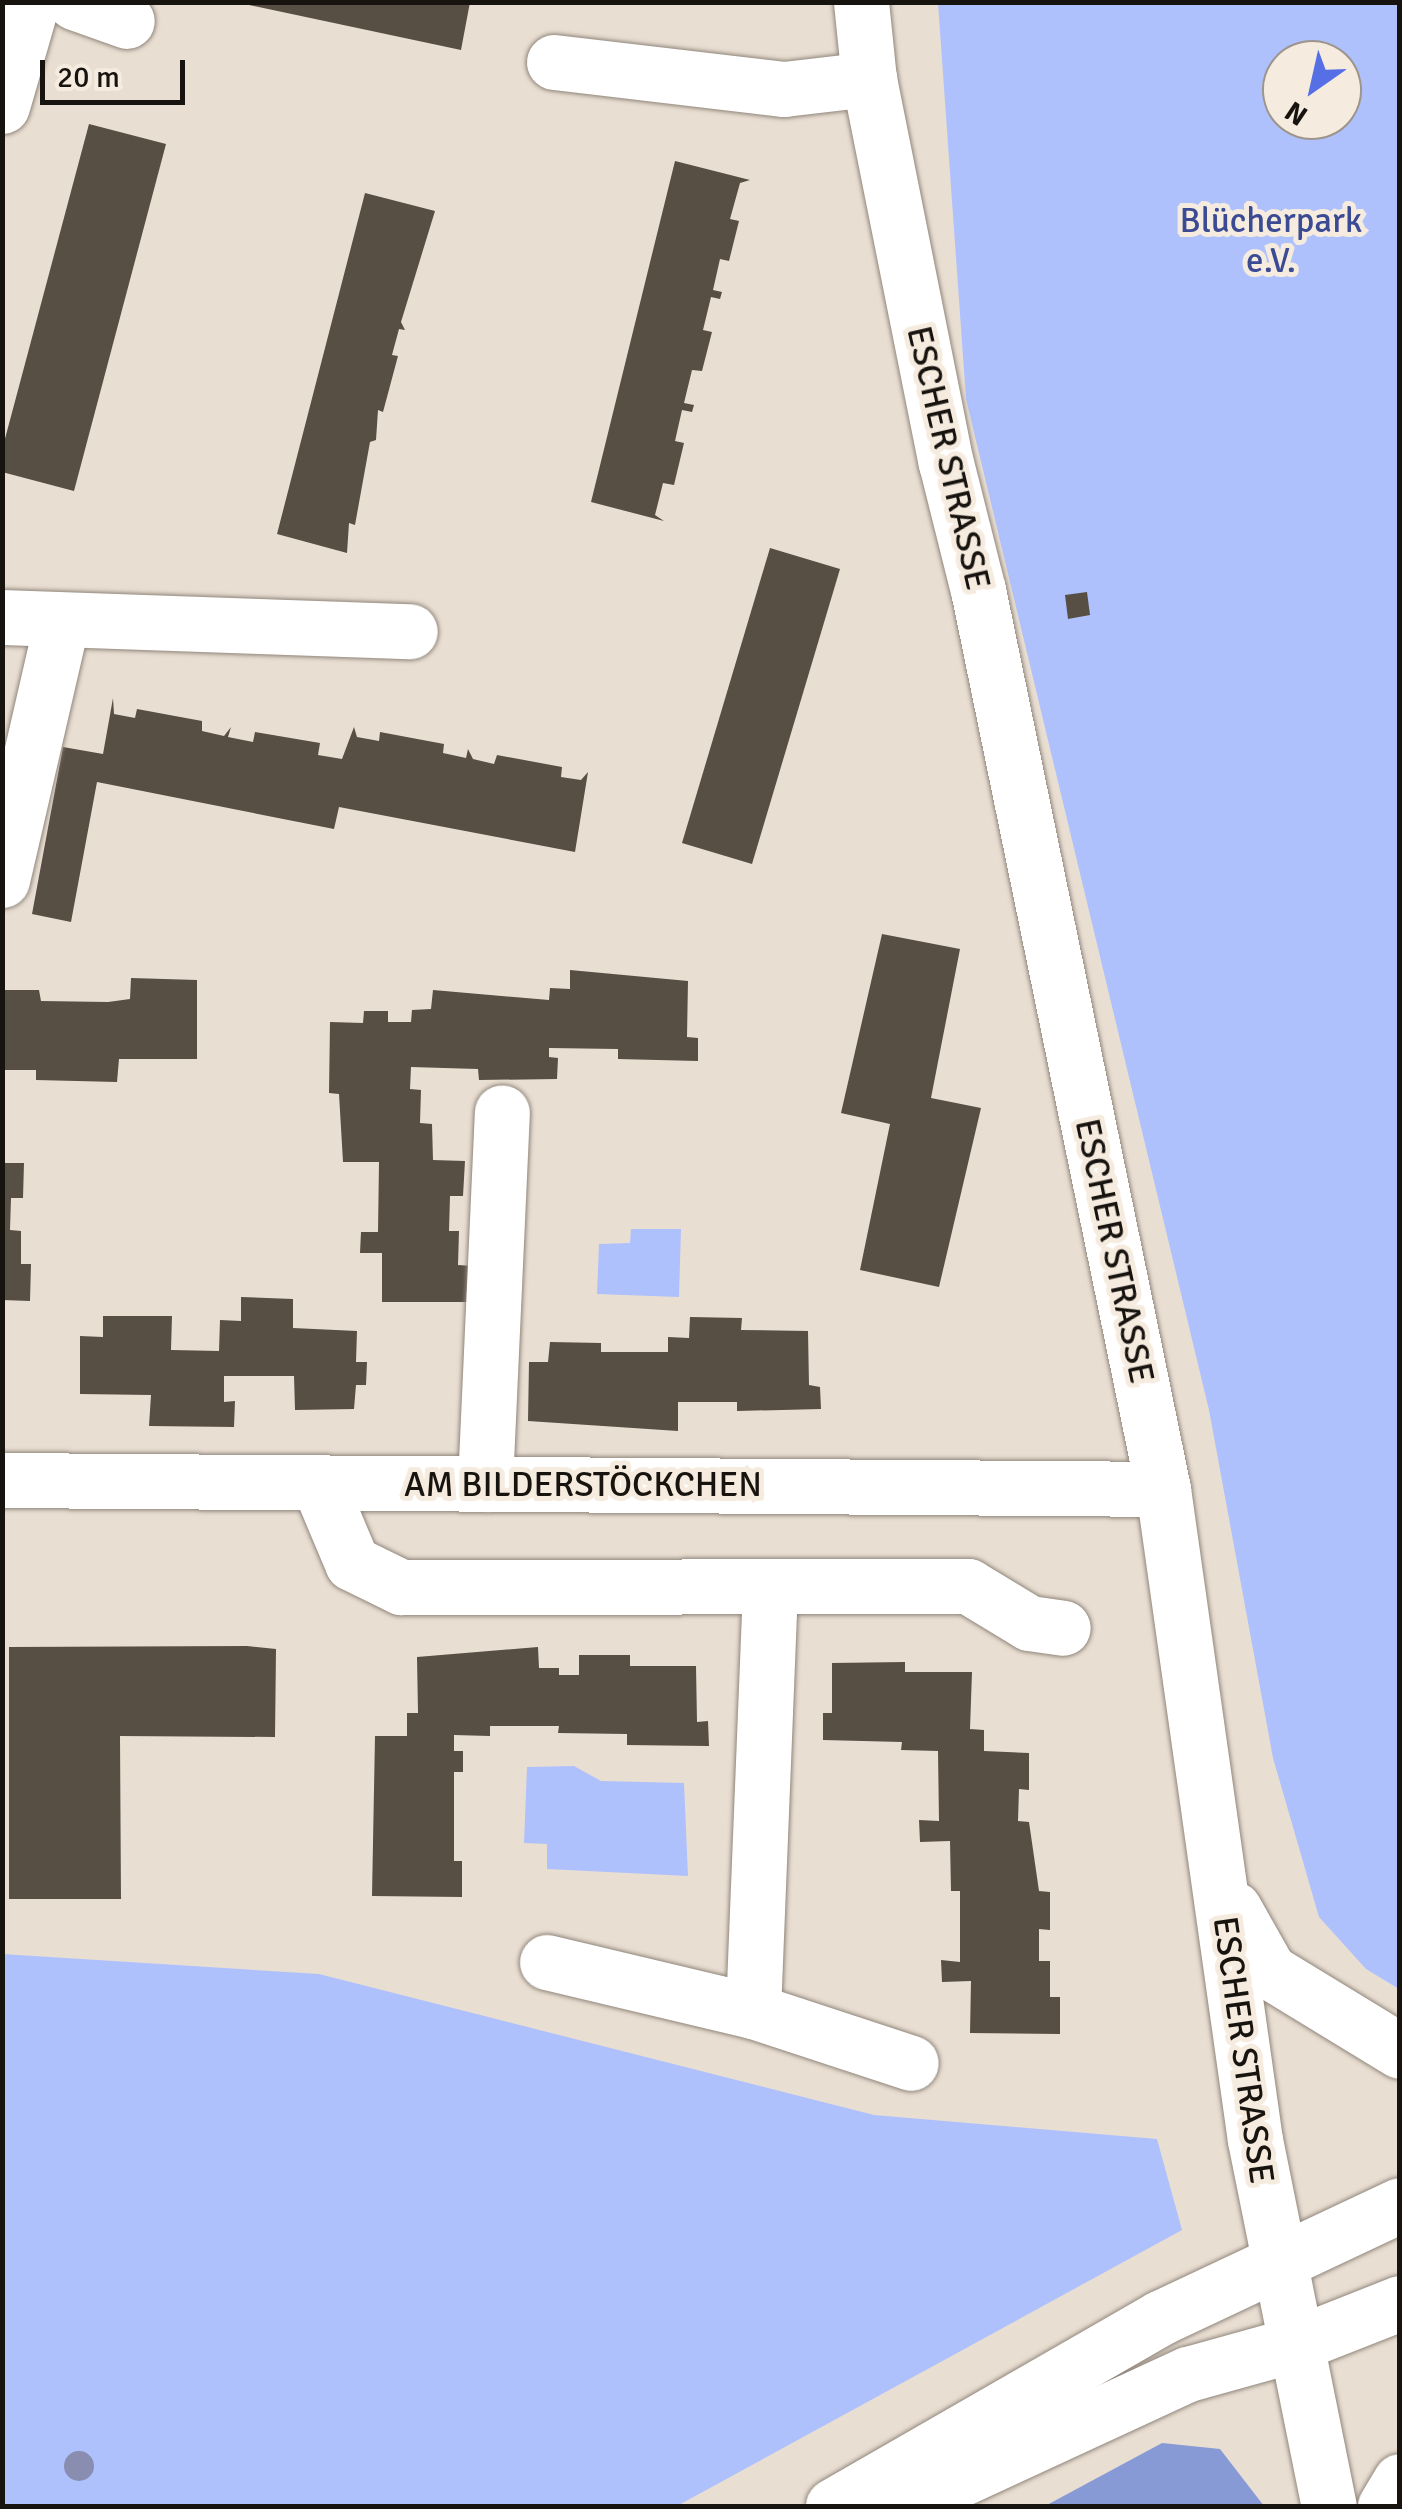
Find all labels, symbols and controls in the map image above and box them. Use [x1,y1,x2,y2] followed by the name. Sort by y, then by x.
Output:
[45,40,190,102] scale bar
[1262,40,1362,140] north arrow
[57,59,120,96] text: 20 m
[1279,94,1314,133] text: N
[1180,200,1362,282] park label: Blücherpark e.V.
[897,322,999,594] street label: ESCHER STRASSE
[1065,1115,1163,1387] street label: ESCHER STRASSE
[404,1464,762,1506] street label: AM BILDERSTÖCKCHEN
[1203,1914,1283,2186] street label: ESCHER STRASSE

